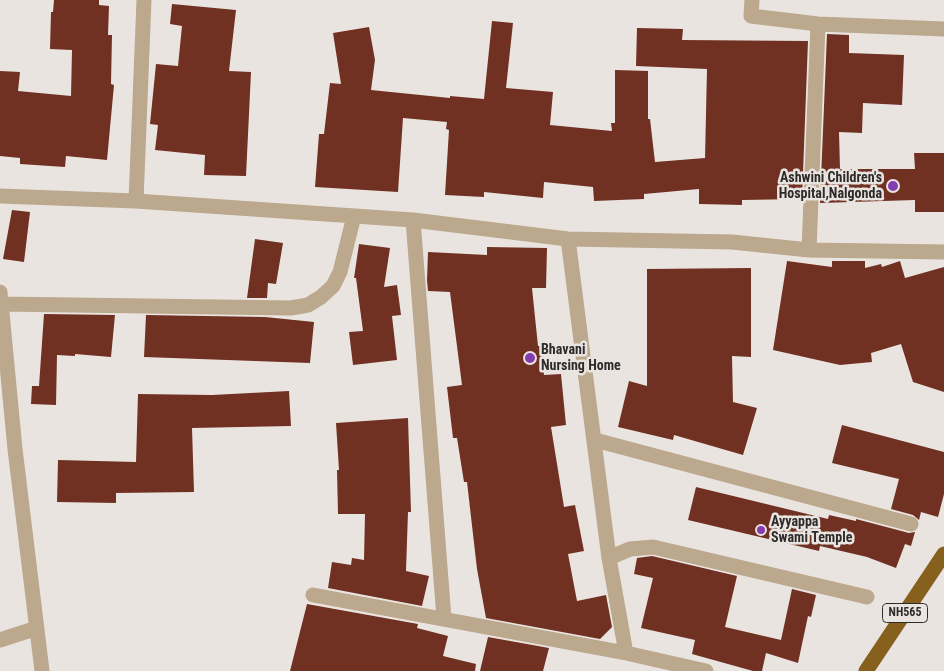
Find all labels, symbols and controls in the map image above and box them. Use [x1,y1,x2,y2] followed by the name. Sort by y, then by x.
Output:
[779,170,882,202] place label: Ashwini Children's Hospital,Nalgonda
[886,179,900,193] marker: Ashwini Children's Hospital,Nalgonda
[541,342,621,374] place label: Bhavani Nursing Home
[523,351,537,365] marker: Bhavani Nursing Home
[771,514,852,546] place label: Ayyappa Swami Temple
[755,524,767,536] marker: Ayyappa Swami Temple
[882,604,928,622] road number: NH565

